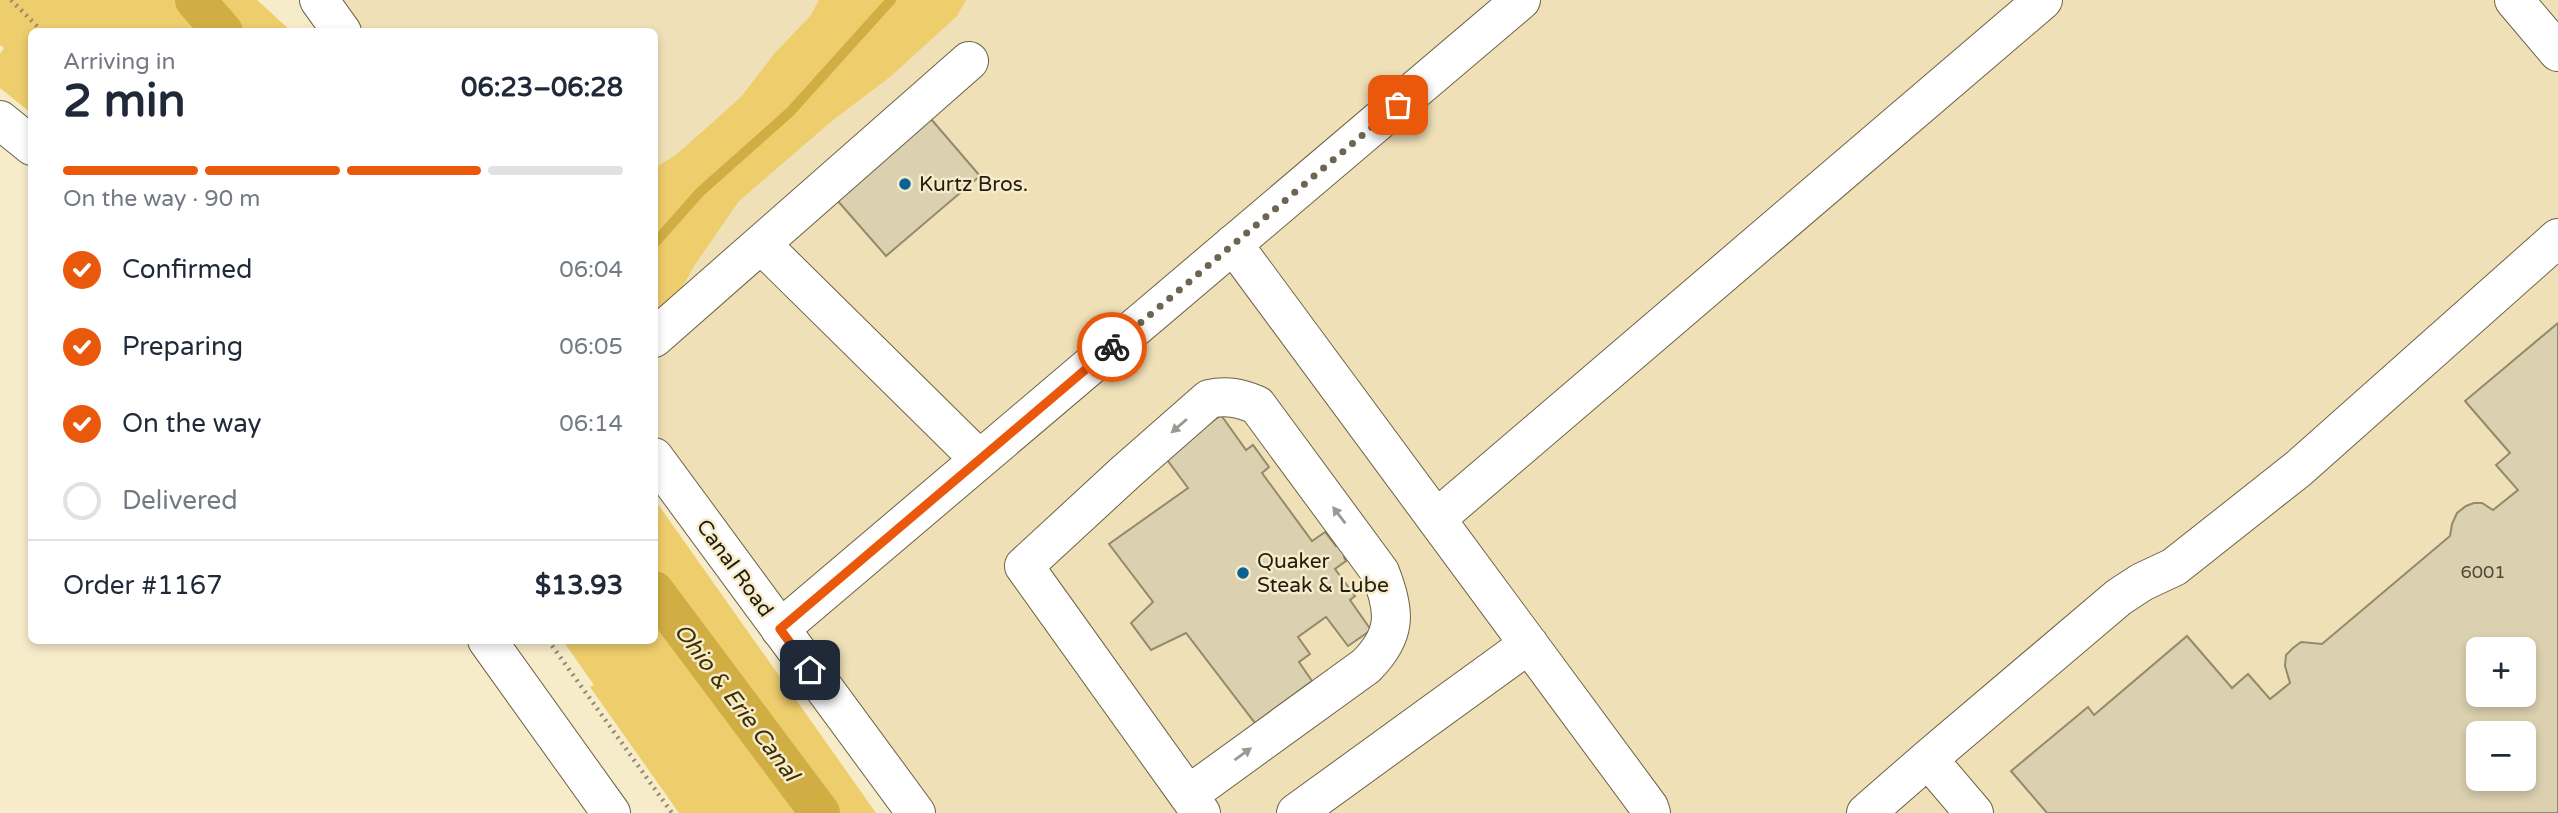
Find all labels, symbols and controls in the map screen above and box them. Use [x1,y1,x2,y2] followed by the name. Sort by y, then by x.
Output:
[63,48,176,76] text: Arriving in
[461,72,623,103] text: 06:23–06:28
[63,74,186,129] text: 2 min
[1368,75,1428,135] pin
[1379,86,1417,124] icon: bag
[919,172,1028,197] place label: Kurtz Bros.
[897,176,913,192] marker: Kurtz Bros.
[63,185,260,213] text: On the way · 90 m
[63,251,101,289] icon: check
[122,254,252,285] text: Confirmed
[559,256,623,284] text: 06:04
[1077,312,1147,382] courier
[63,328,101,366] icon: check
[1093,328,1131,366] icon: bike
[122,331,243,362] text: Preparing
[559,333,623,361] text: 06:05
[63,405,101,443] icon: check
[122,408,262,439] text: On the way
[559,410,623,438] text: 06:14
[1170,418,1187,433] one-way arrow
[122,485,238,516] text: Delivered
[1332,506,1346,524] one-way arrow
[691,515,778,622] street label: Canal Road
[1257,549,1389,598] place label: Quaker Steak & Lube
[2460,561,2506,583] house number: 6001
[1235,565,1251,581] marker: Quaker Steak & Lube
[63,570,223,601] text: Order #1167
[535,570,623,601] text: $13.93
[668,618,806,789] water label: Ohio & Erie Canal
[2466,637,2536,791] map controls
[2466,637,2536,707] button: +
[780,640,840,700] pin
[791,651,829,689] icon: home
[2466,721,2536,791] button: −
[1234,748,1252,762] one-way arrow

